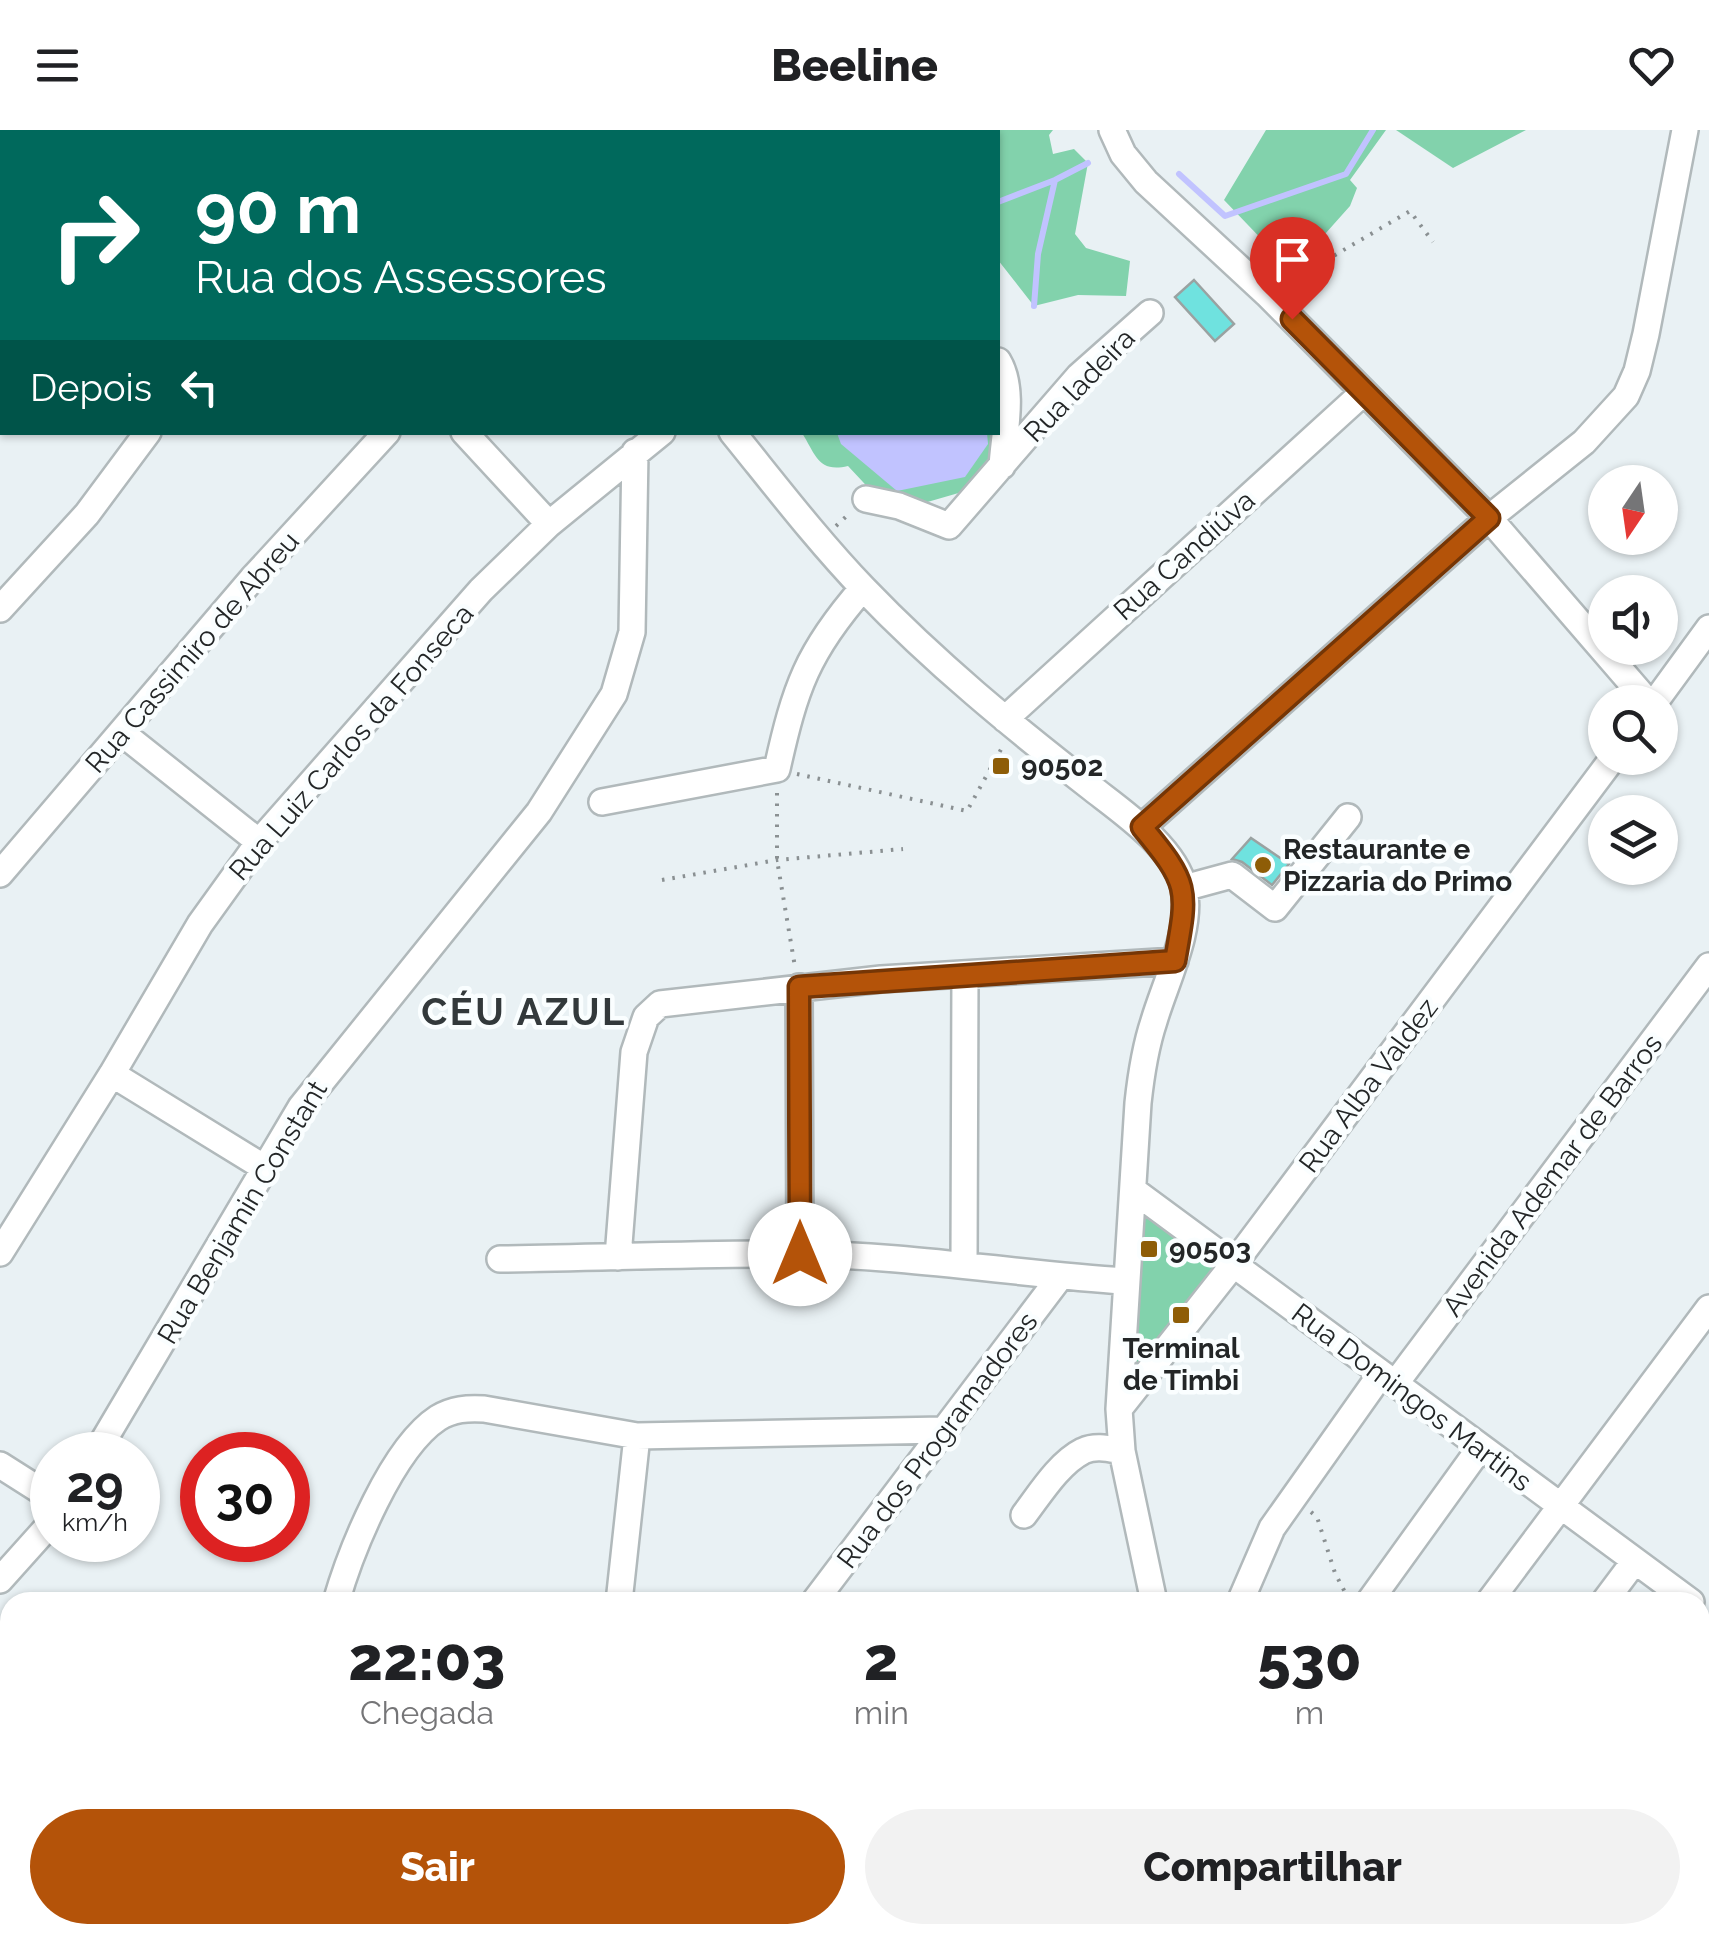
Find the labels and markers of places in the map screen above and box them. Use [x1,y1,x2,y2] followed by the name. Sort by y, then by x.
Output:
[1250,217,1335,320] pin
[1021,750,1103,783] place label: 90502
[990,755,1012,777] marker: 90502
[1283,833,1512,898] place label: Restaurante e Pizzaria do Primo
[1252,854,1274,876] marker: Restaurante e Pizzaria do Primo
[1169,1233,1251,1266] place label: 90503
[1138,1238,1160,1260] marker: 90503
[1170,1304,1192,1326] marker: Terminal de Timbi
[1122,1332,1240,1397] place label: Terminal de Timbi

